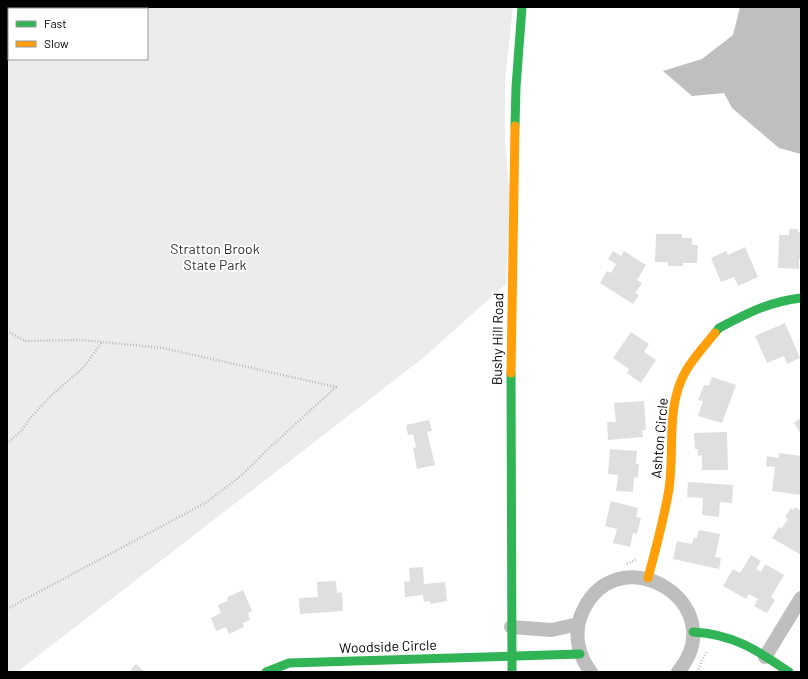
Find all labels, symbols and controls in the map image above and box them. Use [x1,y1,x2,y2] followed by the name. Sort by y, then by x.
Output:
[8,8,148,60] legend
[44,16,67,30] text: Fast
[44,36,69,50] text: Slow
[170,240,260,273] park label: Stratton Brook State Park
[488,293,506,385] street label: Bushy Hill Road
[647,397,671,479] street label: Ashton Circle
[339,636,437,656] street label: Woodside Circle

